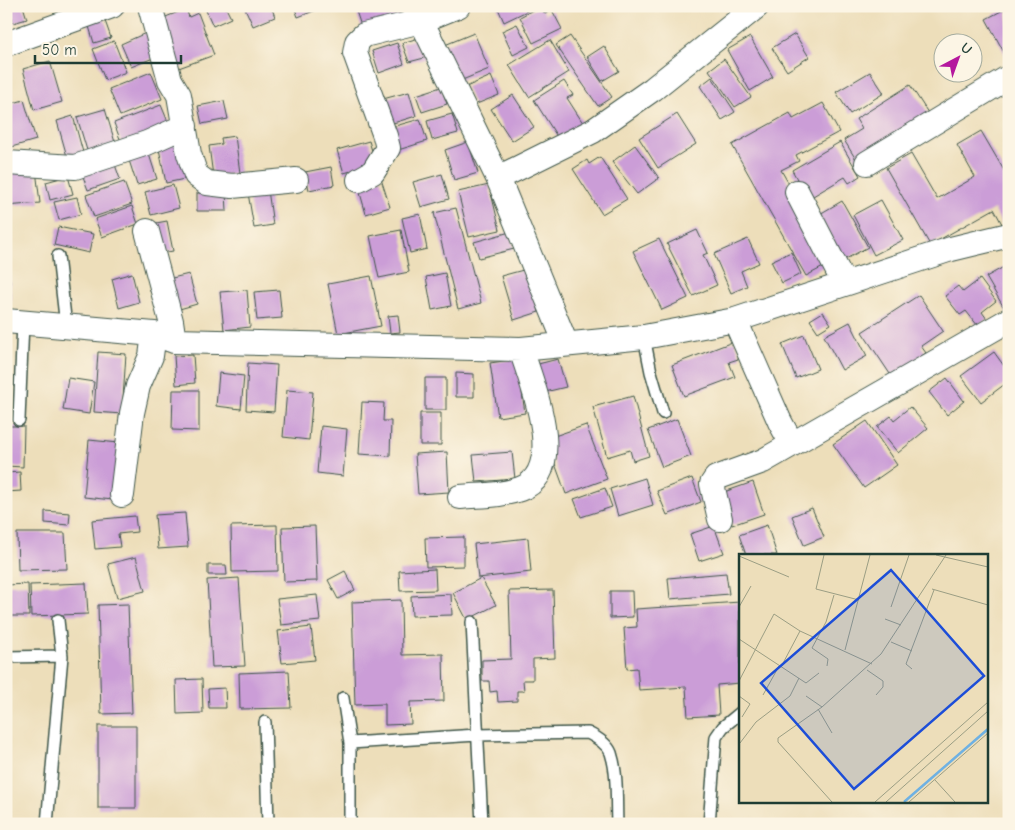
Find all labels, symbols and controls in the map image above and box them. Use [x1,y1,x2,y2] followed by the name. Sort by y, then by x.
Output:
[35,32,181,64] scale bar
[932,32,982,82] north arrow
[957,39,975,58] text: U
[42,41,77,59] text: 50 m
[739,554,988,802] inset map

